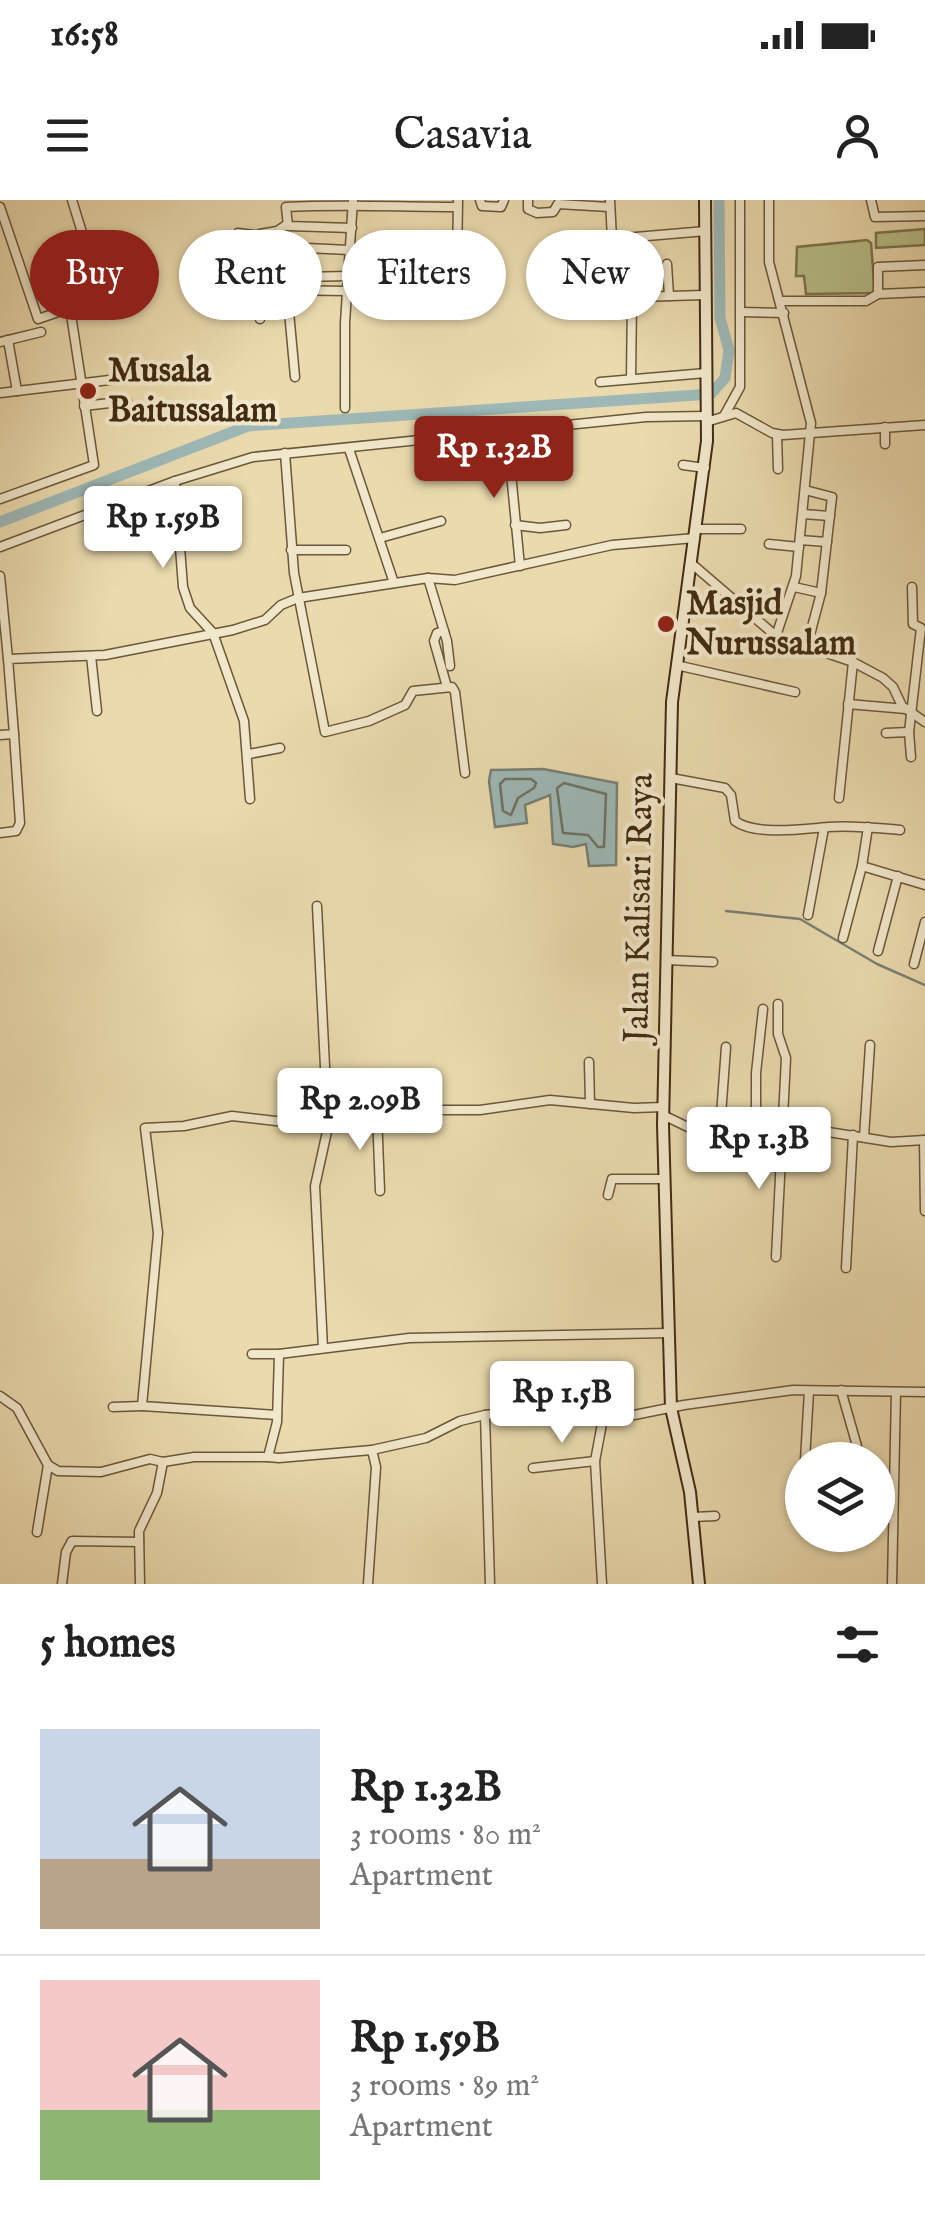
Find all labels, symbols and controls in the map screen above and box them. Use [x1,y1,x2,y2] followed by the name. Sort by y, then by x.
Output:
[50,11,119,59] text: 16:58
[394,107,531,164] text: Casavia
[40,108,95,163] icon: menu
[830,108,885,163] icon: person
[30,230,159,320] chip: Buy
[179,230,322,320] chip: Rent
[342,230,506,320] chip: Filters
[526,230,664,320] chip: New
[108,349,277,434] place label: Musala Baitussalam
[77,380,99,402] marker: Musala Baitussalam
[391,416,597,501] pin: Rp 1.32B
[436,428,552,469] text: Rp 1.32B
[60,486,266,571] pin: Rp 1.59B
[106,498,220,539] text: Rp 1.59B
[685,582,856,667] place label: Masjid Nurussalam
[655,613,677,635] marker: Masjid Nurussalam
[615,772,665,1047] street label: Jalan Kalisari Raya
[257,1068,463,1153] pin: Rp 2.09B
[299,1080,421,1121] text: Rp 2.09B
[667,1107,851,1192] pin: Rp 1.3B
[709,1119,809,1160] text: Rp 1.3B
[470,1361,654,1446] pin: Rp 1.5B
[512,1373,612,1414] text: Rp 1.5B
[785,1442,895,1552] map controls
[785,1442,895,1552] button: layers
[830,1617,885,1672] icon: filters
[40,1618,176,1671] text: 5 homes
[350,1762,502,1815] text: Rp 1.32B
[120,1769,240,1889] icon: home
[350,1815,541,1856] text: 3 rooms · 80 m²
[350,1856,493,1897] text: Apartment
[350,2013,500,2066] text: Rp 1.59B
[120,2020,240,2140] icon: home
[350,2066,539,2107] text: 3 rooms · 89 m²
[350,2107,493,2148] text: Apartment

